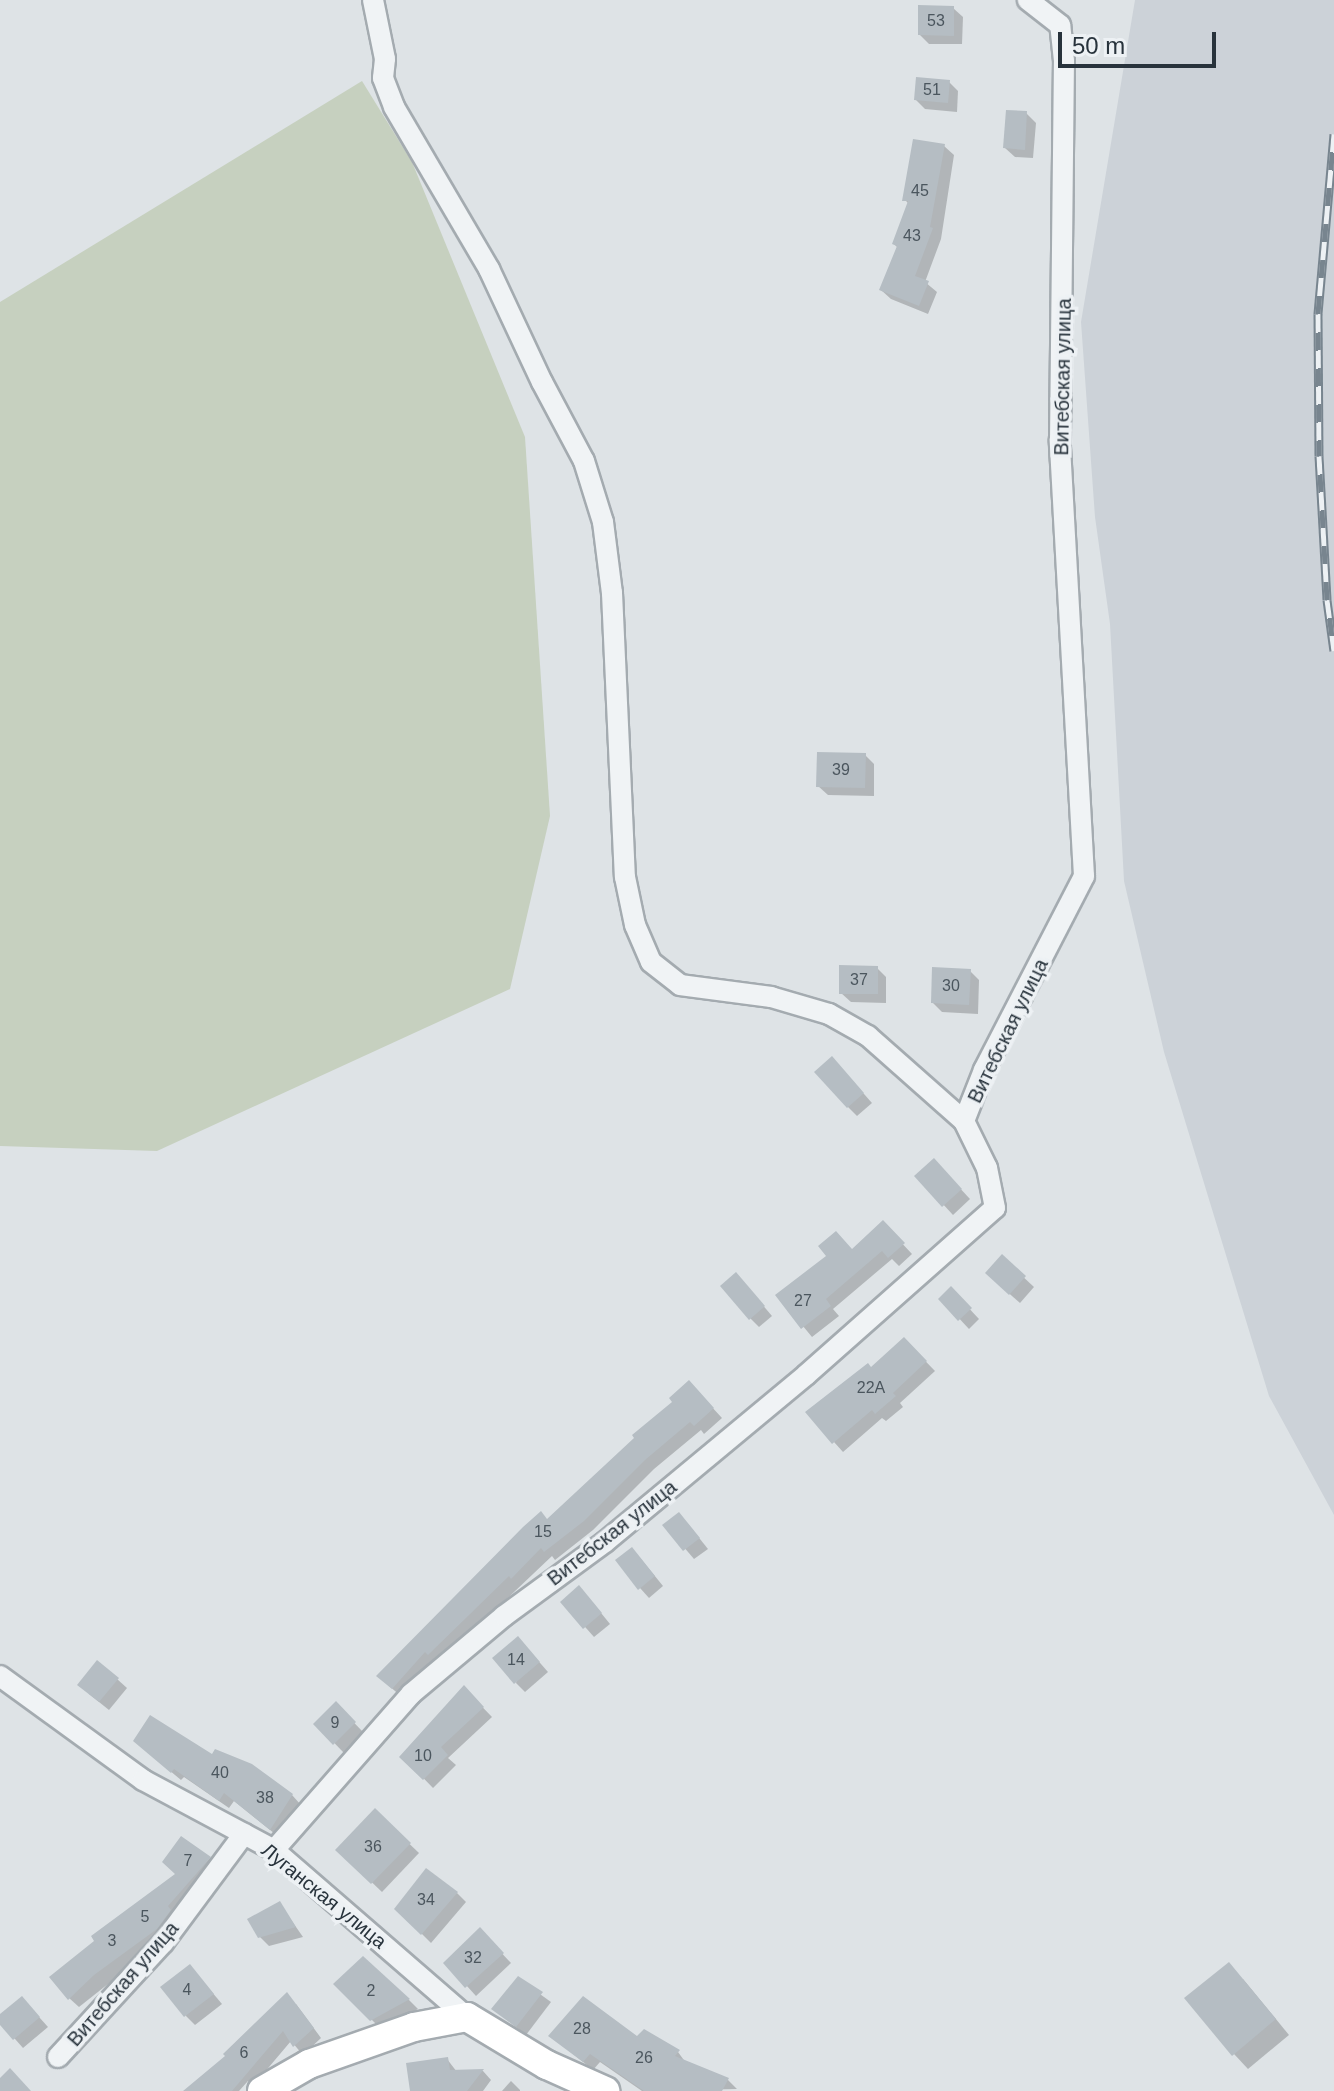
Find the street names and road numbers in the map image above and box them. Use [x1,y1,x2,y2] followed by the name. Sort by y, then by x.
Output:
[1050,298,1076,456] street label: Витебская улица
[963,955,1053,1107] street label: Витебская улица
[543,1475,681,1591] street label: Витебская улица
[257,1838,391,1954] street label: Луганская улица
[62,1917,184,2051] street label: Витебская улица

